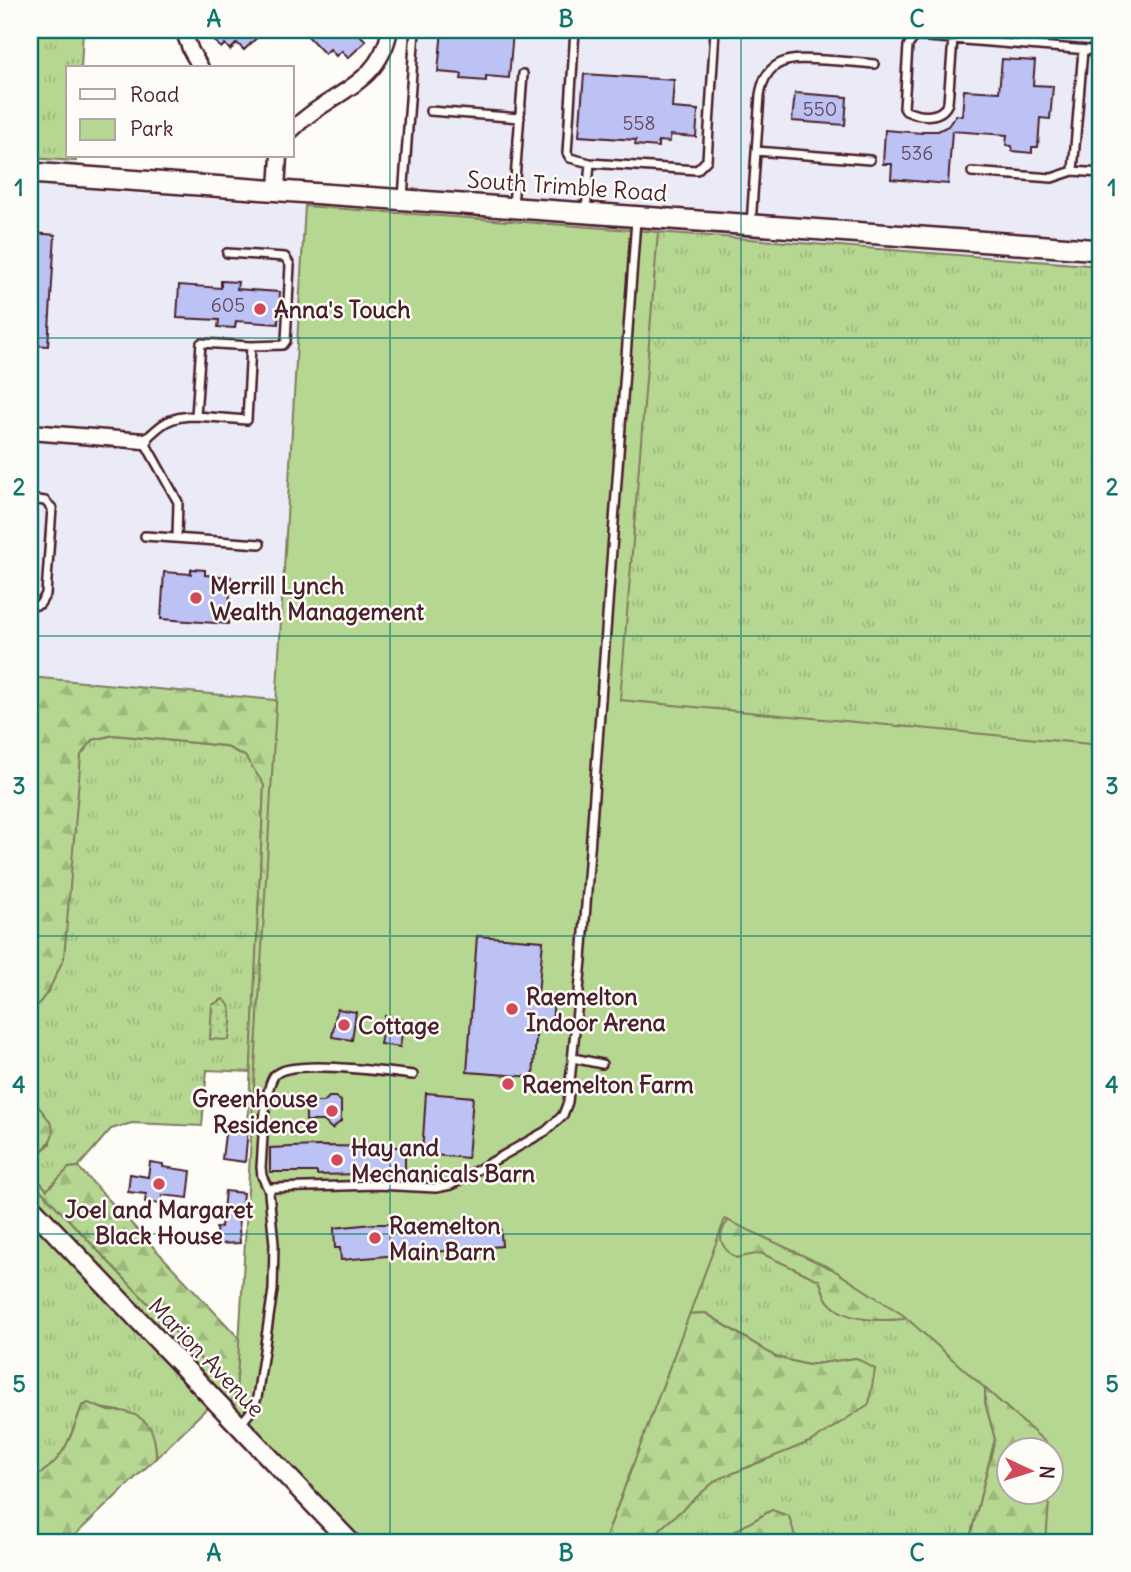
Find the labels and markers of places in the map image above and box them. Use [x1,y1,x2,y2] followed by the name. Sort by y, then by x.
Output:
[274,295,411,324] place label: Anna's Touch
[252,301,268,317] marker: Anna's Touch
[210,571,424,626] place label: Merrill Lynch Wealth Management
[188,590,204,606] marker: Merrill Lynch Wealth Management
[526,982,666,1037] place label: Raemelton Indoor Arena
[504,1001,520,1017] marker: Raemelton Indoor Arena
[358,1011,439,1040] place label: Cottage
[336,1017,352,1033] marker: Cottage
[522,1070,694,1099] place label: Raemelton Farm
[500,1076,516,1092] marker: Raemelton Farm
[192,1084,318,1139] place label: Greenhouse Residence
[324,1103,340,1119] marker: Greenhouse Residence
[351,1133,535,1188] place label: Hay and Mechanicals Barn
[329,1152,345,1168] marker: Hay and Mechanicals Barn
[151,1176,167,1192] marker: Joel and Margaret Black House
[65,1195,254,1250] place label: Joel and Margaret Black House
[389,1211,501,1266] place label: Raemelton Main Barn
[367,1230,383,1246] marker: Raemelton Main Barn

